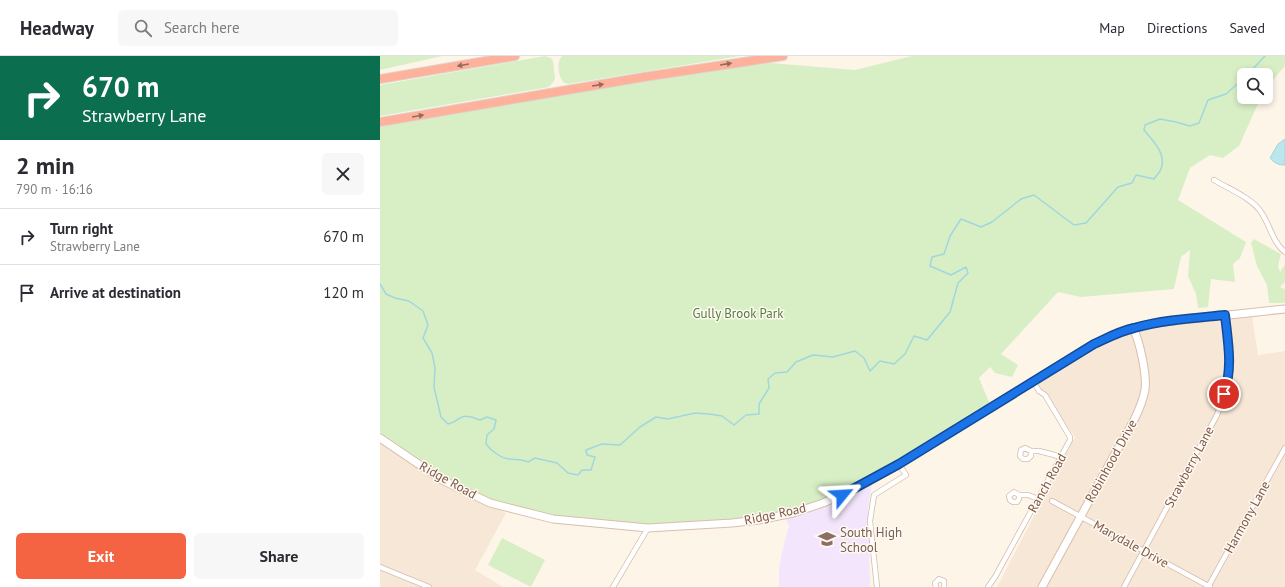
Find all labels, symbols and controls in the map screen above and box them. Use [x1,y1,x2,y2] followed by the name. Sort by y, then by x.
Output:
[118,10,398,46] search box
[20,16,94,40] text: Headway
[132,17,154,39] icon: search
[164,18,240,37] text: Search here
[1099,19,1125,37] text: Map
[1147,19,1207,37] text: Directions
[1229,19,1265,37] text: Saved
[720,61,732,67] one-way arrow
[456,62,469,68] one-way arrow
[82,68,159,105] text: 670 m
[1237,68,1273,104] map controls
[1237,68,1273,104] button: search
[16,72,68,124] icon: right
[592,82,604,88] one-way arrow
[82,104,206,127] text: Strawberry Lane
[412,112,425,118] one-way arrow
[16,150,75,181] text: 2 min
[322,153,364,195] button: close
[16,181,93,198] text: 790 m · 16:16
[50,219,113,238] text: Turn right
[16,226,38,248] icon: right
[323,227,364,246] text: 670 m
[50,238,140,255] text: Strawberry Lane
[16,282,38,304] icon: arrive
[50,283,181,302] text: Arrive at destination
[323,283,364,302] text: 120 m
[693,305,784,322] park label: Gully Brook Park
[1207,377,1241,411] pin
[1213,383,1235,405] icon: arrive
[1081,416,1141,506] street label: Robinhood Drive
[1160,423,1218,511] street label: Strawberry Lane
[1024,450,1070,516] street label: Ranch Road
[416,457,480,503] street label: Ridge Road
[821,474,863,516] position arrow
[1220,478,1274,556] street label: Harmony Lane
[743,499,807,529] street label: Ridge Road
[1090,516,1172,572] street label: Marydale Drive
[840,524,902,556] place label: South High School
[817,529,837,549] school or university icon: South High School
[16,533,186,579] button: Exit
[194,533,364,579] button: Share

